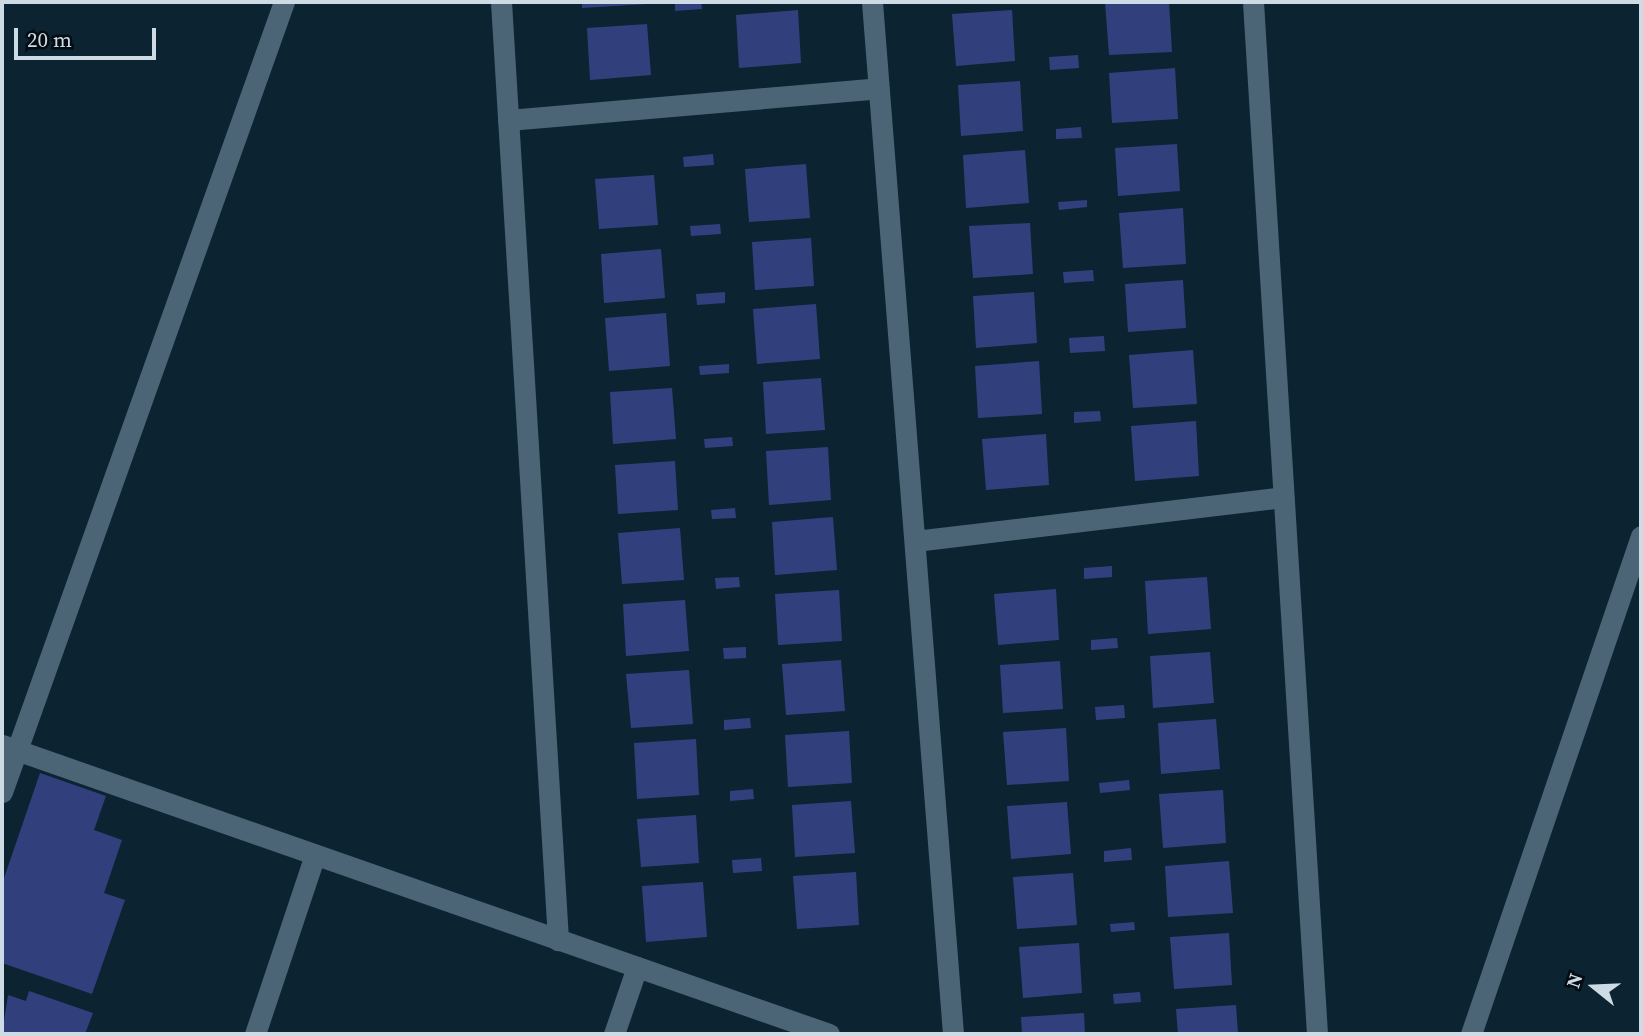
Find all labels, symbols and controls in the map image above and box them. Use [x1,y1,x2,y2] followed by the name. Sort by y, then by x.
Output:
[18,14,159,58] scale bar
[27,25,72,54] text: 20 m
[1559,952,1629,1022] north arrow
[1560,970,1589,991] text: N

